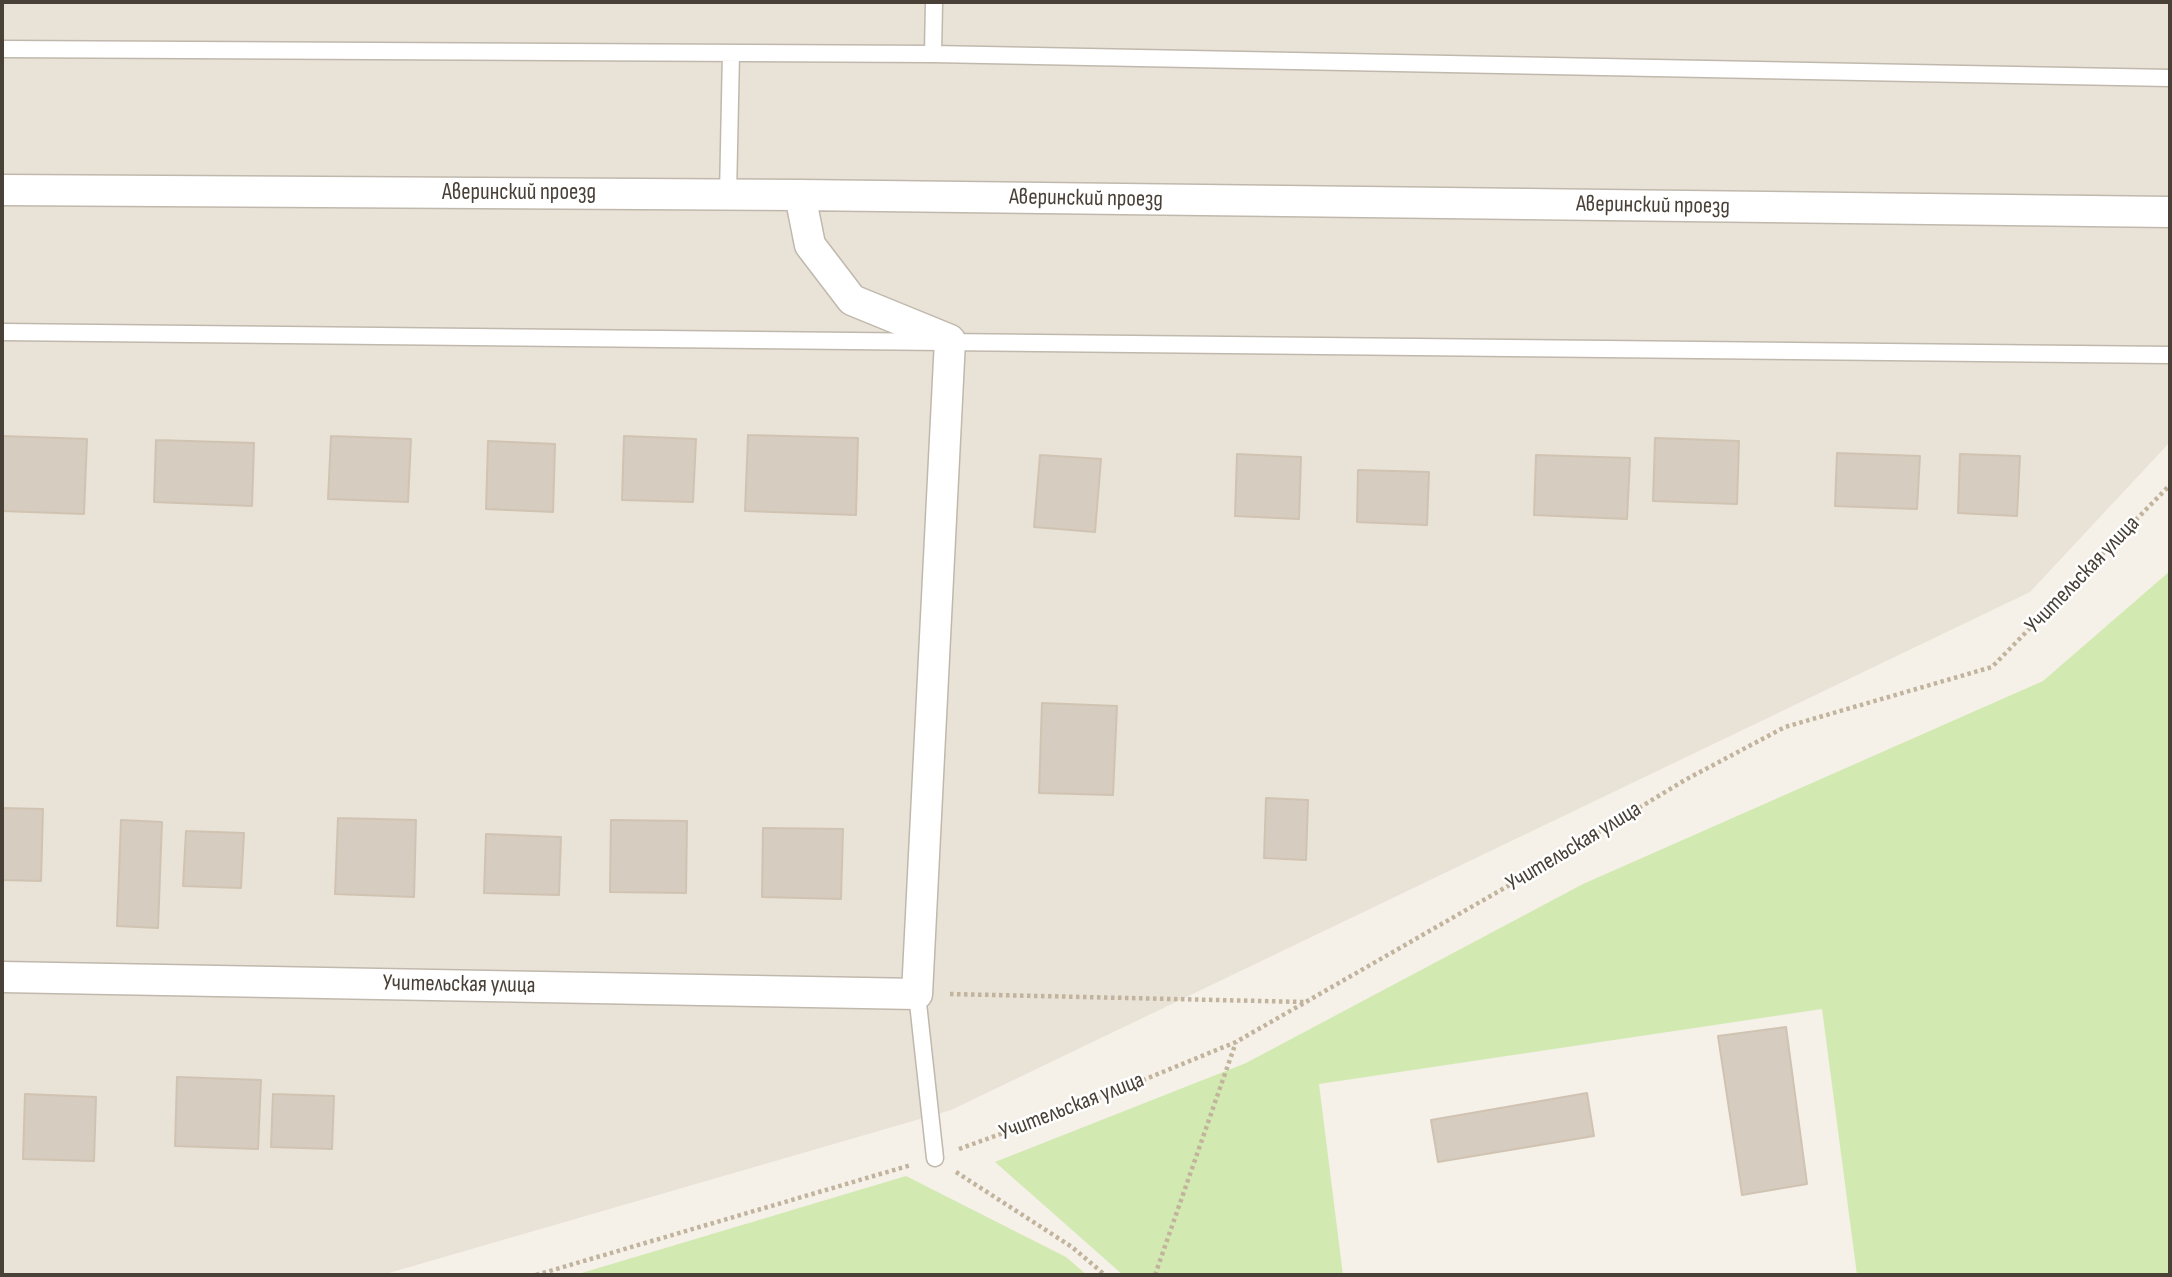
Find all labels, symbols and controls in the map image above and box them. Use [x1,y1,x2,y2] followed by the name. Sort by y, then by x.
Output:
[442,179,596,207] street label: Аверинский проезд
[1009,184,1163,214] street label: Аверинский проезд
[1576,191,1730,221] street label: Аверинский проезд
[2020,510,2146,640] street label: Учительская улица
[1501,796,1647,898] street label: Учительская улица
[382,970,536,1000] street label: Учительская улица
[996,1067,1148,1147] street label: Учительская улица

